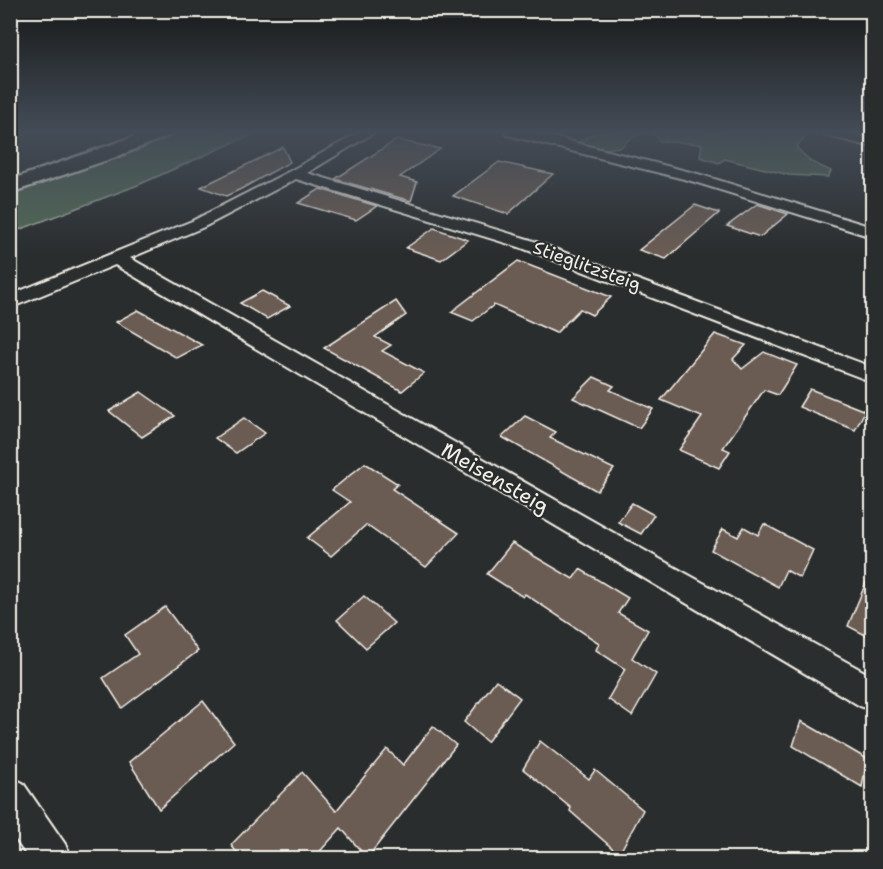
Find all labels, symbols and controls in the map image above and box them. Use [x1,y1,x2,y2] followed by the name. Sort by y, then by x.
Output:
[530,235,644,297] street label: Stieglitzsteig
[436,436,554,520] street label: Meisensteig

